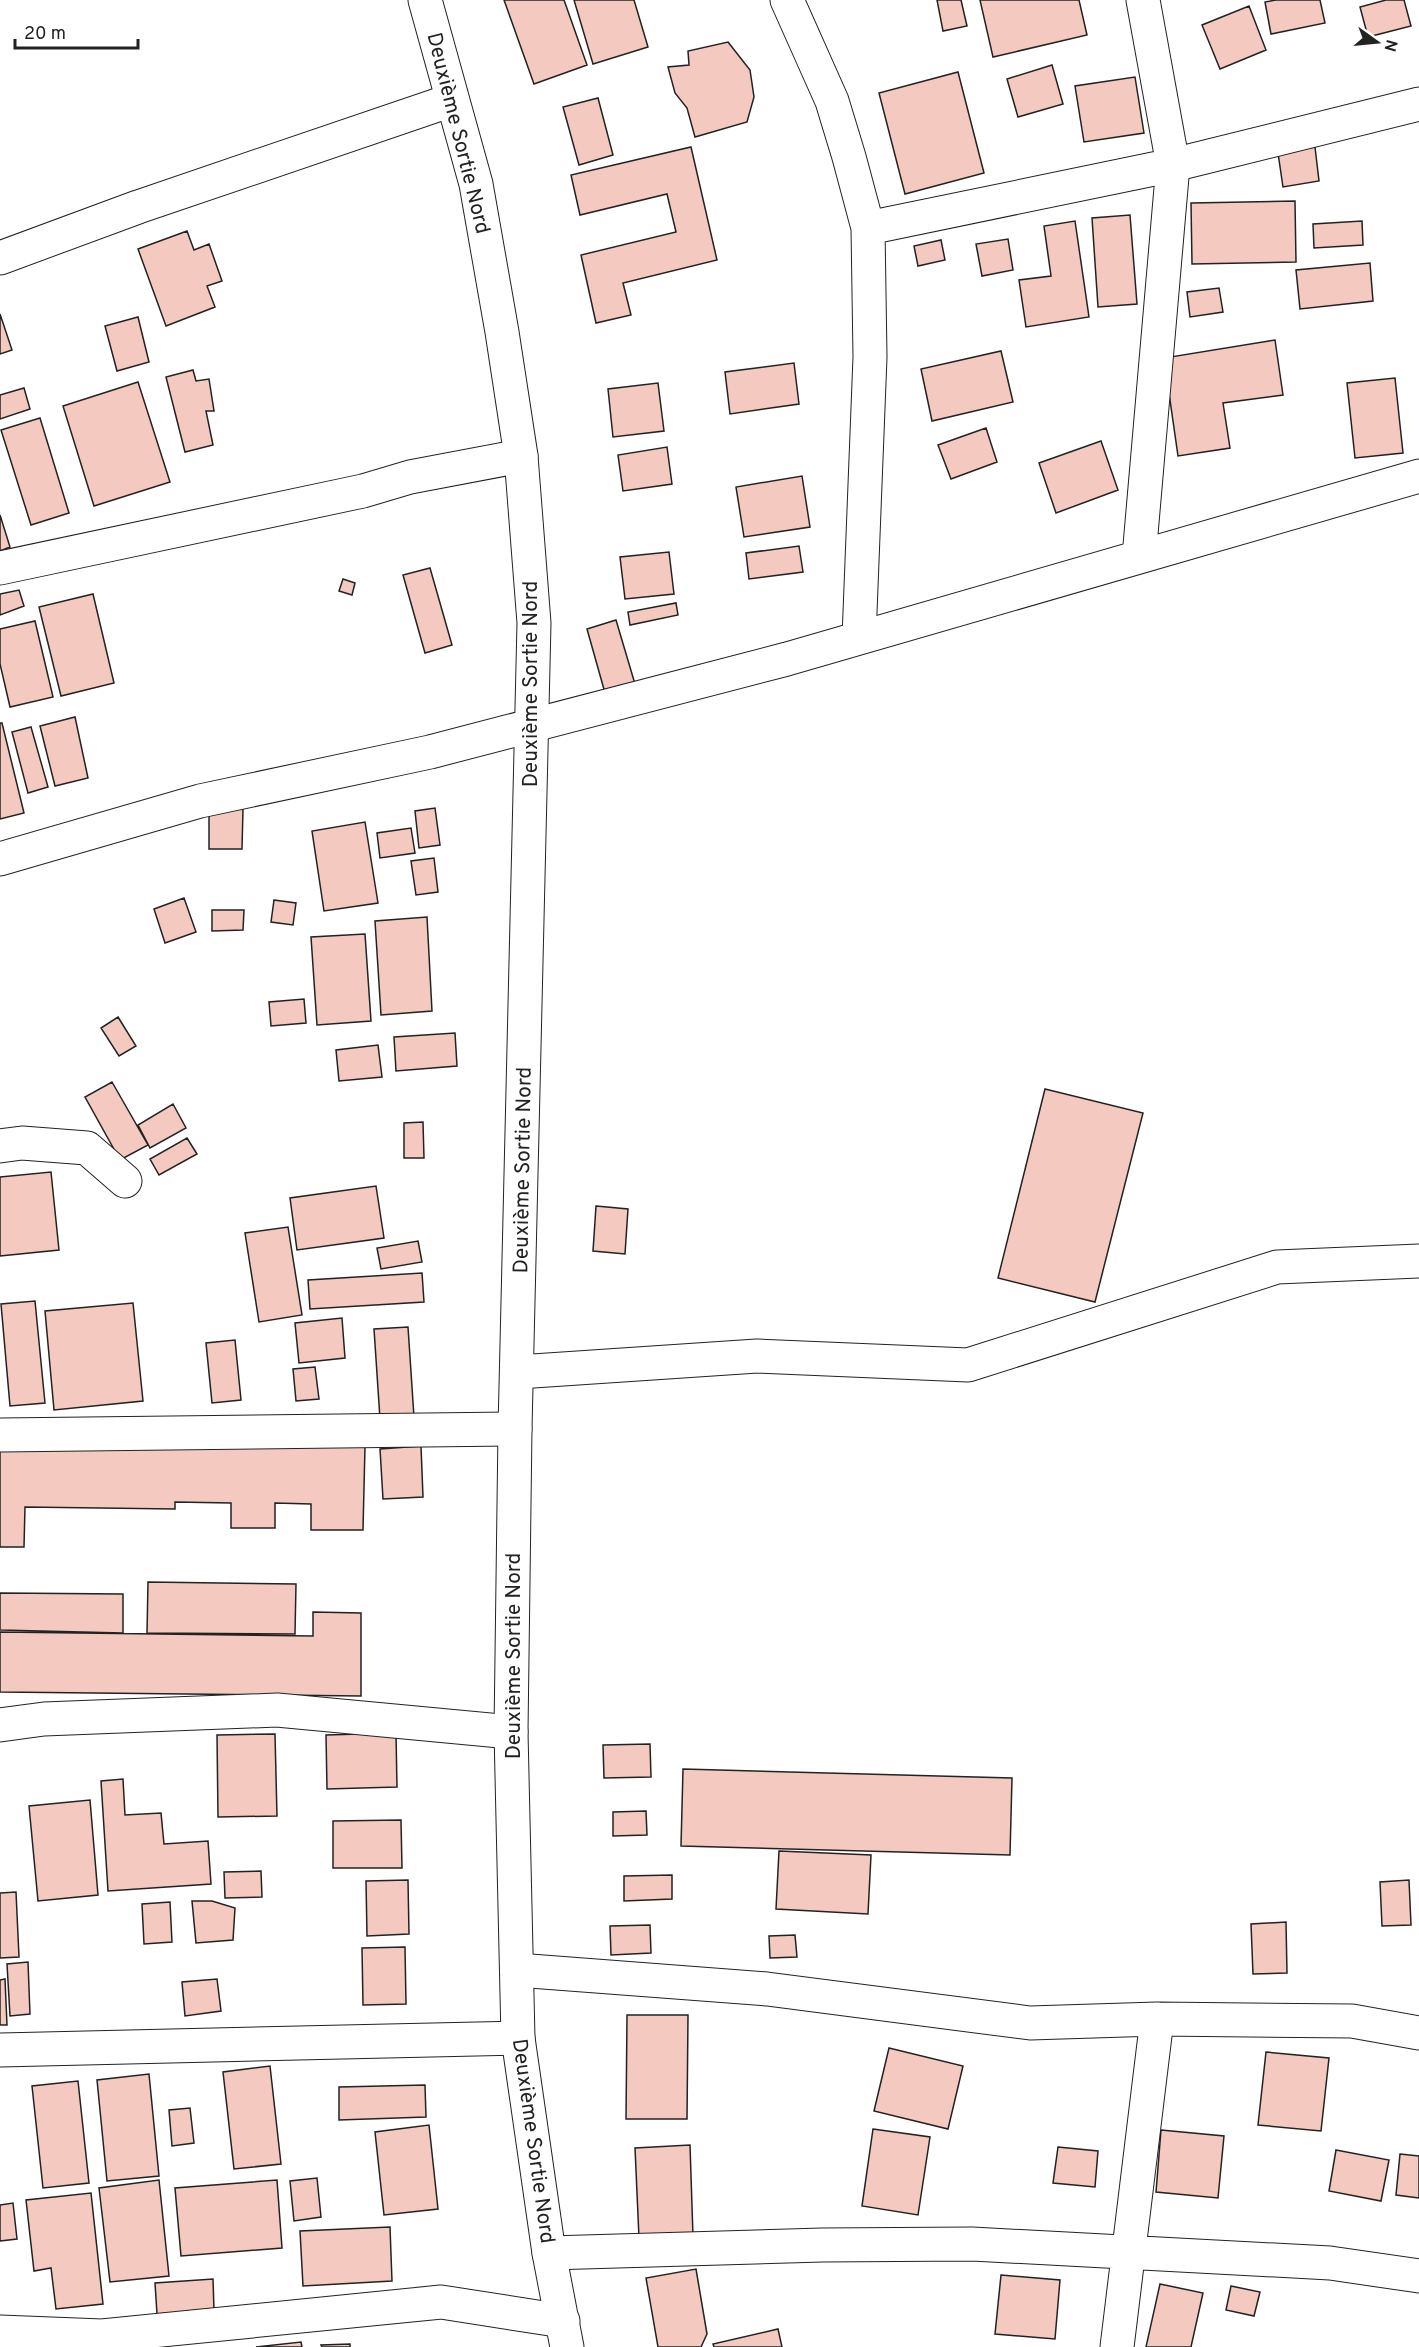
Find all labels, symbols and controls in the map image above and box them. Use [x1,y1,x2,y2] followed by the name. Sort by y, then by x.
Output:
[15,12,138,50] scale bar
[1347,12,1407,72] north arrow
[24,23,66,46] text: 20 m
[419,30,496,237] street label: Deuxième Sortie Nord
[1378,37,1401,54] text: N
[518,581,545,787] street label: Deuxième Sortie Nord
[508,1067,539,1274] street label: Deuxième Sortie Nord
[501,1553,528,1759] street label: Deuxième Sortie Nord
[505,2037,560,2245] street label: Deuxième Sortie Nord

